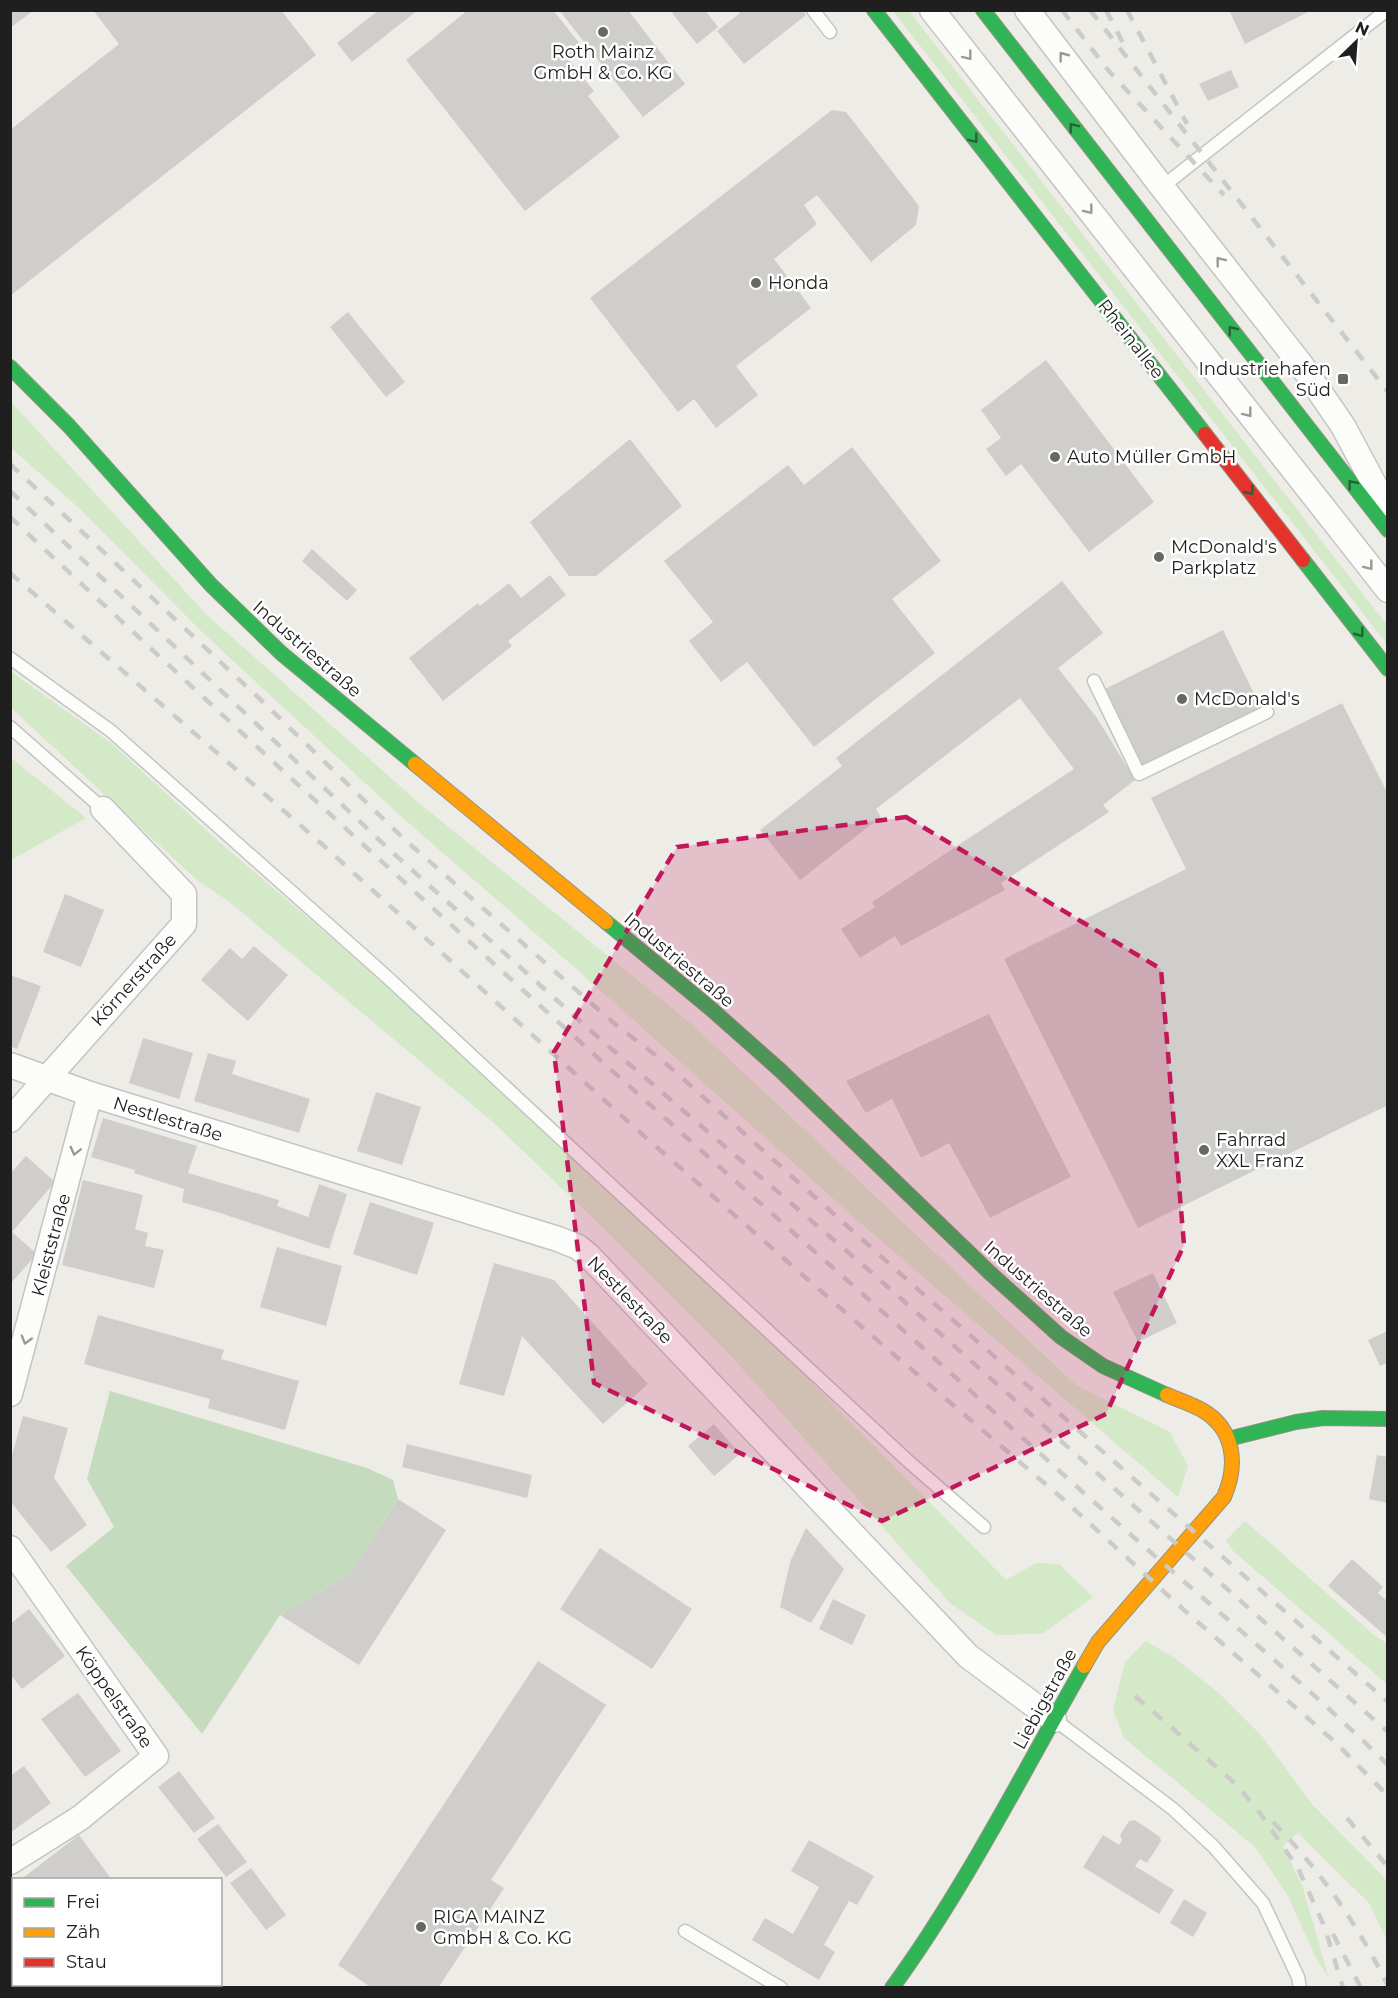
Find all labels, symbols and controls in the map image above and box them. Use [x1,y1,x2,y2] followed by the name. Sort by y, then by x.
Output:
[1326,12,1386,72] north arrow
[1352,18,1372,40] text: N
[596,25,610,39] marker: Roth Mainz GmbH & Co. KG
[533,41,673,84] place label: Roth Mainz GmbH & Co. KG
[961,50,972,61] one-way arrow
[1059,52,1070,63] one-way arrow
[1070,122,1081,133] one-way arrow
[967,132,978,143] one-way arrow
[1081,203,1092,214] one-way arrow
[1216,257,1227,268] one-way arrow
[768,272,829,294] place label: Honda
[749,276,763,290] marker: Honda
[1093,295,1169,383] street label: Rheinallee
[1228,326,1239,337] one-way arrow
[1198,358,1331,401] place label: Industriehafen Süd
[1336,372,1350,386] marker: Industriehafen Süd
[1241,406,1252,417] one-way arrow
[1067,446,1236,468] place label: Auto Müller GmbH
[1048,450,1062,464] marker: Auto Müller GmbH
[1348,480,1359,491] one-way arrow
[1243,484,1254,495] one-way arrow
[1171,536,1277,579] place label: McDonald's Parkplatz
[1152,550,1166,564] marker: McDonald's Parkplatz
[1361,559,1372,570] one-way arrow
[248,596,366,702] street label: Industriestraße
[1352,626,1363,637] one-way arrow
[1194,688,1300,710] place label: McDonald's
[1175,692,1189,706] marker: McDonald's
[619,908,739,1012] street label: Industriestraße
[87,929,181,1031] street label: Körnerstraße
[111,1092,226,1146] street label: Nestlestraße
[1216,1129,1304,1172] place label: Fahrrad XXL Franz
[1197,1143,1211,1157] marker: Fahrrad XXL Franz
[70,1146,83,1156] one-way arrow
[27,1191,75,1299] street label: Kleiststraße
[979,1236,1097,1342] street label: Industriestraße
[583,1252,677,1349] street label: Nestlestraße
[20,1335,33,1345] one-way arrow
[71,1642,157,1753] street label: Köppelstraße
[1008,1645,1082,1753] street label: Liebigstraße
[12,1878,222,1986] legend
[66,1891,100,1913] text: Frei
[433,1906,572,1949] place label: RIGA MAINZ GmbH & Co. KG
[414,1920,428,1934] marker: RIGA MAINZ GmbH & Co. KG
[66,1921,101,1943] text: Zäh
[66,1951,107,1973] text: Stau

